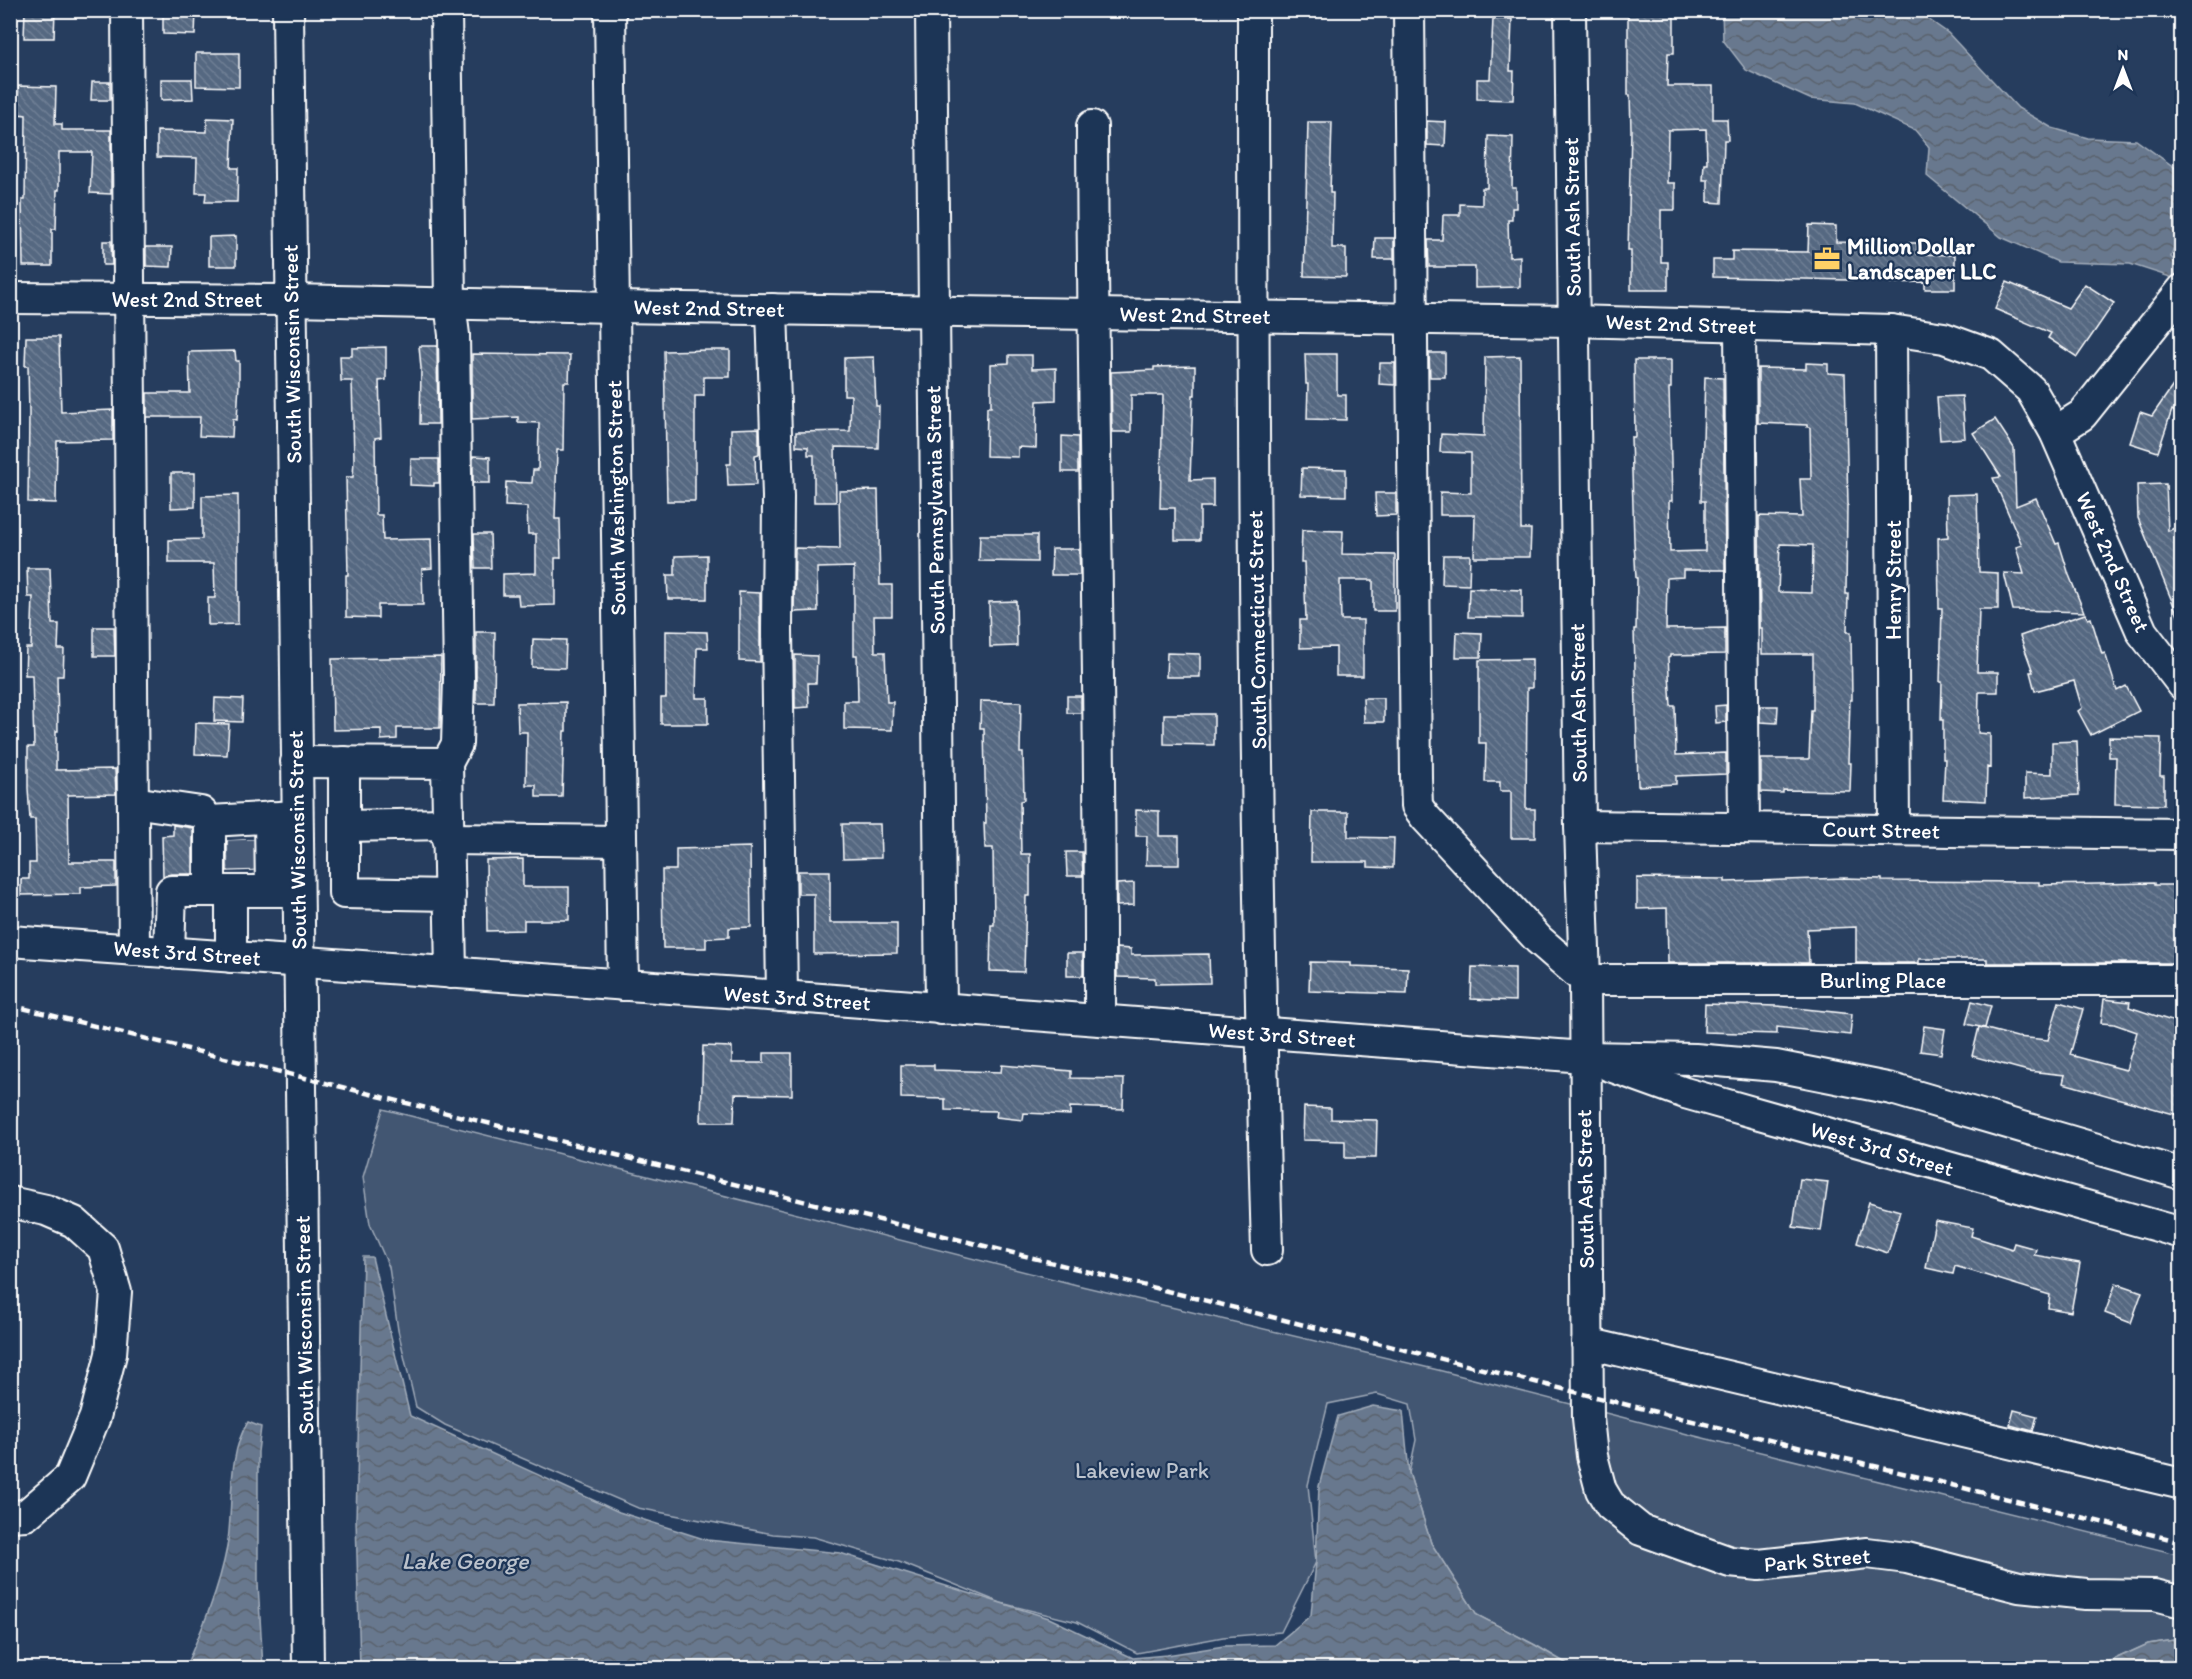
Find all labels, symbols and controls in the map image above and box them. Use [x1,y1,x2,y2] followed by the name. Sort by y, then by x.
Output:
[2093,39,2153,99] north arrow
[2118,45,2128,64] text: N
[1557,137,1587,297] street label: South Ash Street
[1847,233,1996,285] place label: Million Dollar Landscaper LLC
[277,244,307,464] street label: South Wisconsin Street
[1812,244,1842,274] office icon: Million Dollar Landscaper LLC
[111,286,263,313] street label: West 2nd Street
[633,293,785,323] street label: West 2nd Street
[1119,300,1271,330] street label: West 2nd Street
[1605,308,1757,340] street label: West 2nd Street
[600,380,632,616] street label: South Washington Street
[919,385,951,635] street label: South Pennsylvania Street
[2070,487,2156,637] street label: West 2nd Street
[1241,510,1273,750] street label: South Connecticut Street
[1880,520,1907,640] street label: Henry Street
[1563,623,1593,783] street label: South Ash Street
[282,730,312,950] street label: South Wisconsin Street
[1822,815,1940,845] street label: Court Street
[112,934,262,972] street label: West 3rd Street
[1820,967,1946,994] street label: Burling Place
[722,979,872,1017] street label: West 3rd Street
[1207,1016,1357,1054] street label: West 3rd Street
[1570,1109,1600,1269] street label: South Ash Street
[1807,1116,1957,1182] street label: West 3rd Street
[289,1215,319,1435] street label: South Wisconsin Street
[1075,1457,1209,1484] park label: Lakeview Park
[1763,1542,1871,1578] street label: Park Street
[401,1546,530,1575] water label: Lake George

